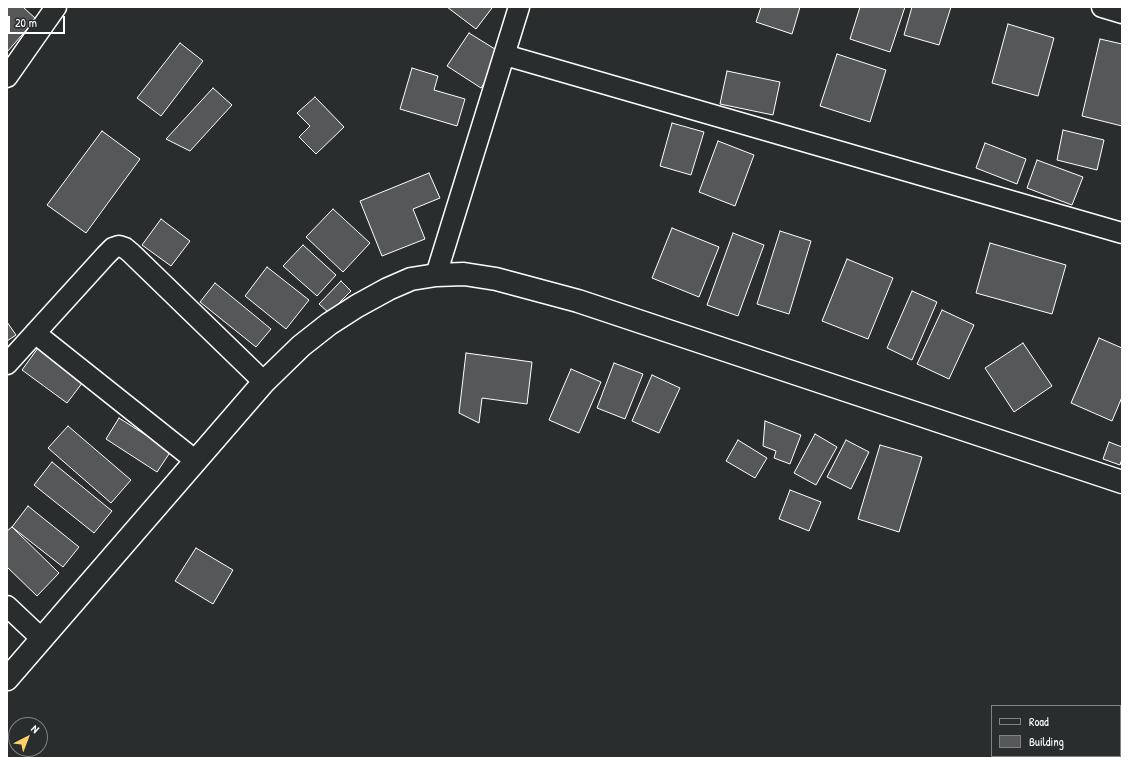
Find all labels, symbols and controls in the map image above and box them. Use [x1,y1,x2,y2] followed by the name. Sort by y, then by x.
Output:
[10,8,67,34] scale bar
[15,14,37,31] text: 20 m
[991,705,1121,757] legend
[1029,713,1049,730] text: Road
[8,717,48,757] north arrow
[28,722,42,736] text: N
[1029,733,1064,750] text: Building

